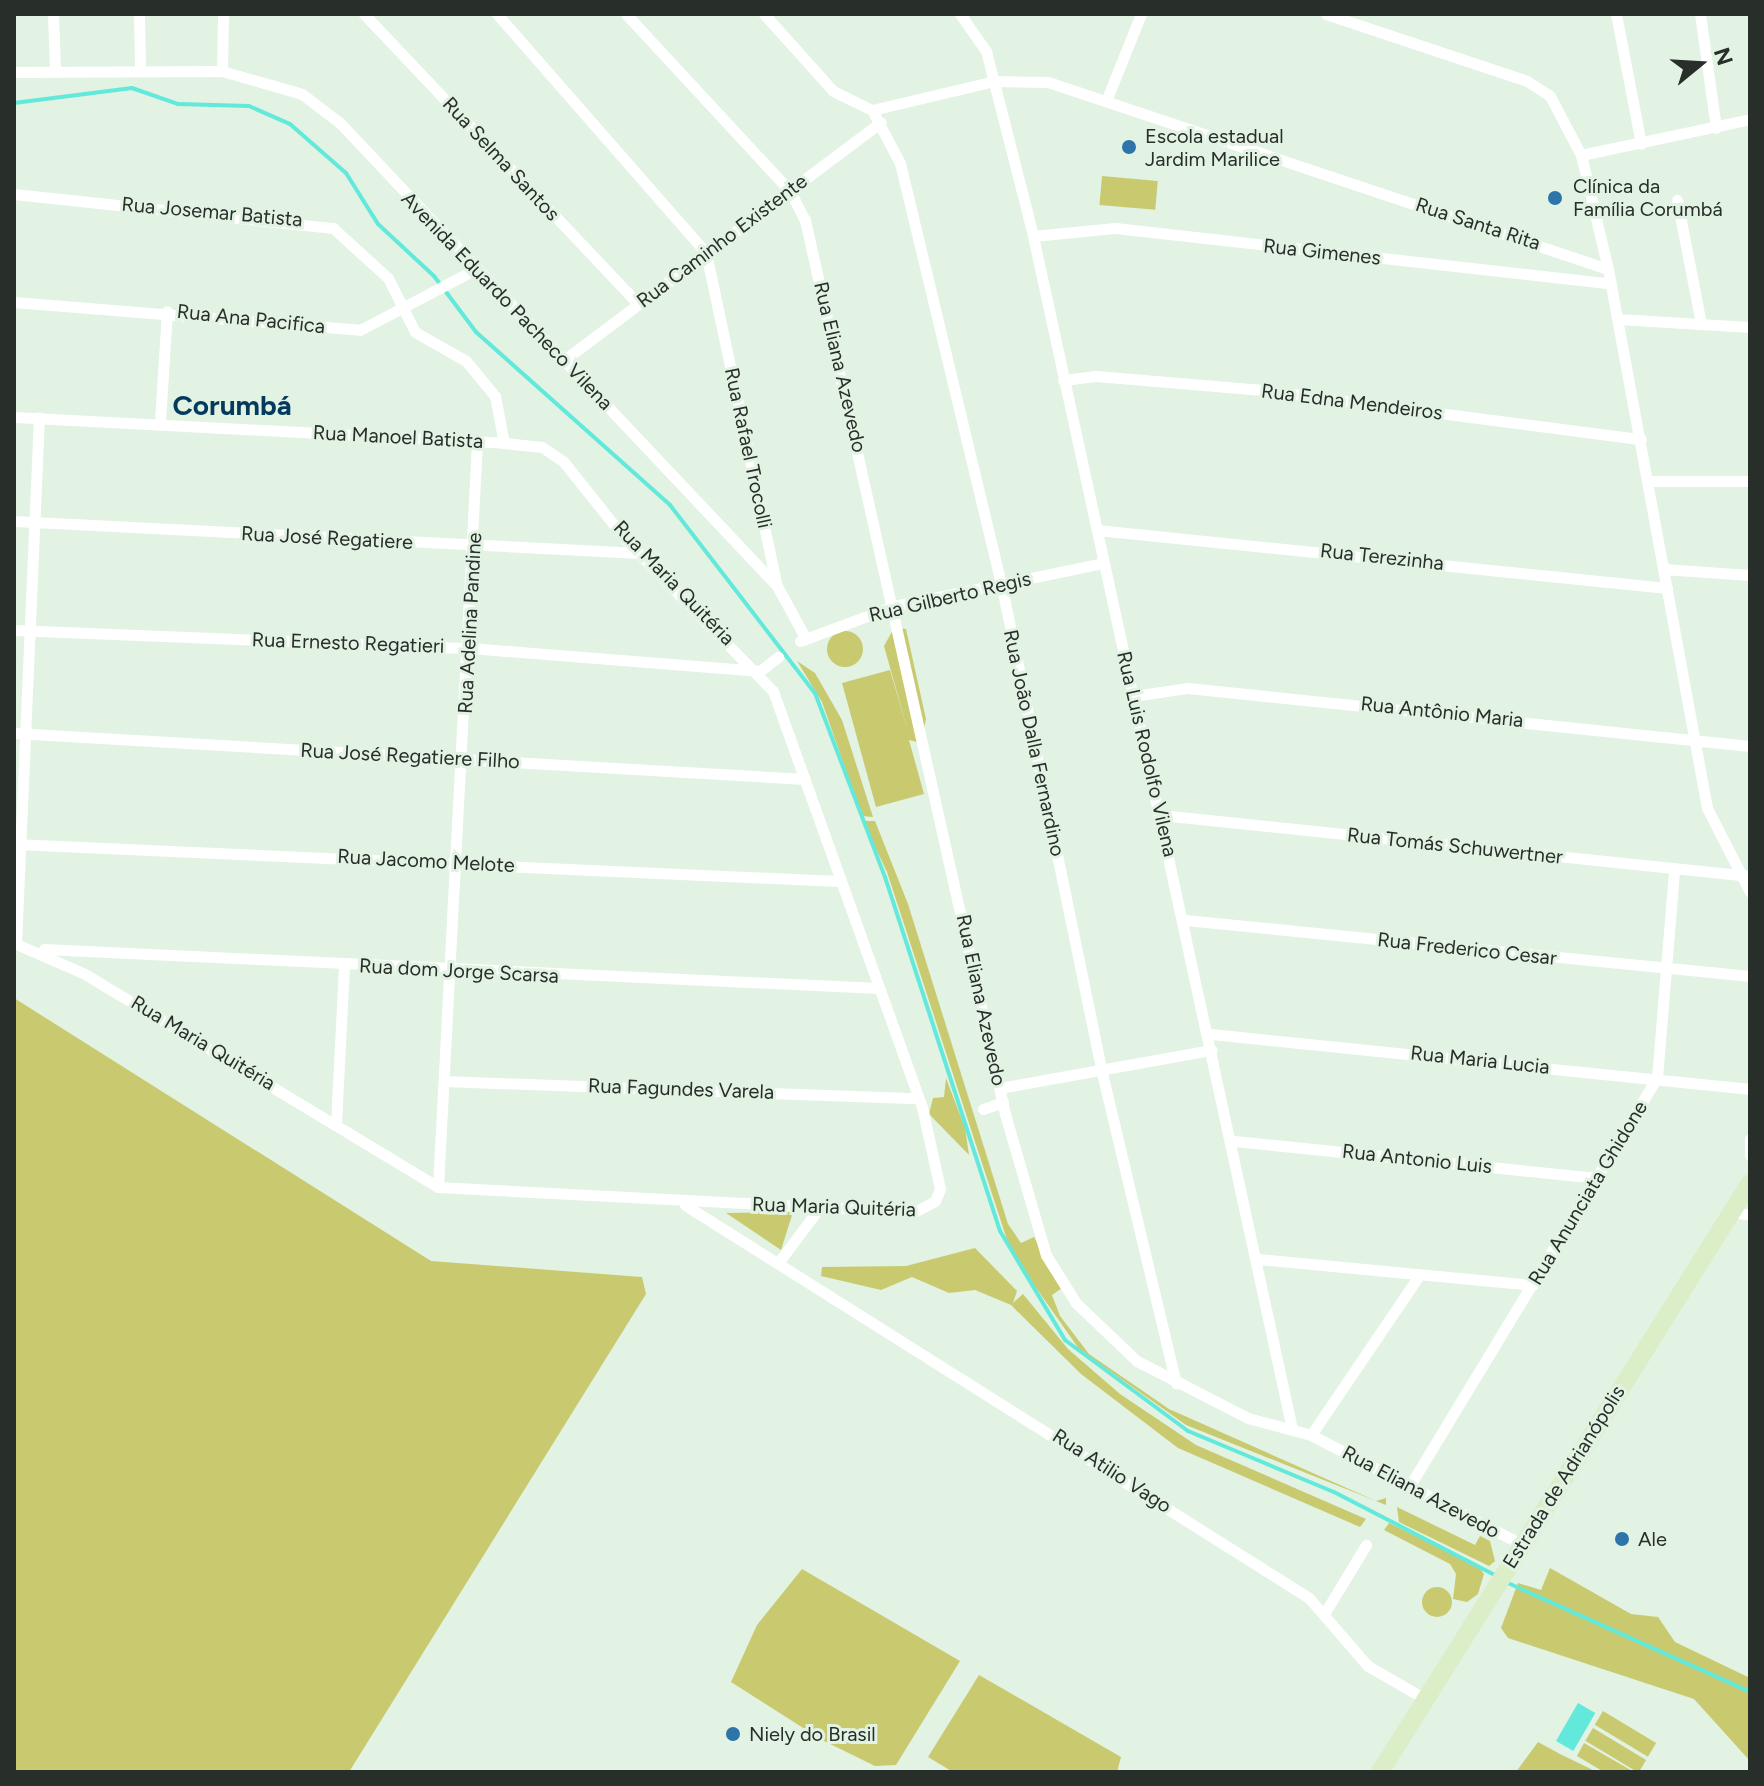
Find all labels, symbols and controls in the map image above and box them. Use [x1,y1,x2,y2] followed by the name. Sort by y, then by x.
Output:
[1660,24,1740,104] north arrow
[1708,44,1739,69] text: N
[437,92,565,226] street label: Rua Selma Santos
[1145,124,1284,171] place label: Escola estadual Jardim Marilice
[1120,138,1138,156] marker: Escola estadual Jardim Marilice
[632,169,812,313] street label: Rua Caminho Existente
[1573,174,1723,221] place label: Clínica da Família Corumbá
[396,187,618,415] street label: Avenida Eduardo Pacheco Vilena
[1544,187,1566,209] marker: Clínica da Família Corumbá
[121,192,303,232] street label: Rua Josemar Batista
[1412,193,1544,255] street label: Rua Santa Rita
[1262,234,1382,270] street label: Rua Gimenes
[809,279,871,455] street label: Rua Eliana Azevedo
[176,299,326,339] street label: Rua Ana Pacifica
[719,365,777,531] street label: Rua Rafael Trocolli
[1260,379,1444,425] street label: Rua Edna Mendeiros
[173,388,291,422] district label: Corumbá
[312,421,484,453] street label: Rua Manoel Batista
[608,516,740,650] street label: Rua Maria Quitéria
[240,522,414,554] street label: Rua José Regatiere
[453,532,487,714] street label: Rua Adelina Pandine
[1319,539,1445,575] street label: Rua Terezinha
[867,567,1033,627] street label: Rua Gilberto Regis
[251,628,445,658] street label: Rua Ernesto Regatieri
[998,628,1070,858] street label: Rua João Dalla Fernardino
[1112,649,1182,859] street label: Rua Luis Rodolfo Vilena
[1359,692,1525,732] street label: Rua Antônio Maria
[300,738,520,774] street label: Rua José Regatiere Filho
[1346,823,1564,869] street label: Rua Tomás Schuwertner
[337,844,515,878] street label: Rua Jacomo Melote
[951,912,1011,1088] street label: Rua Eliana Azevedo
[1376,928,1558,970] street label: Rua Frederico Cesar
[359,954,559,988] street label: Rua dom Jorge Scarsa
[127,990,279,1096] street label: Rua Maria Quitéria
[1409,1041,1551,1079] street label: Rua Maria Lucia
[588,1074,774,1104] street label: Rua Fagundes Varela
[1523,1097,1653,1289] street label: Rua Anunciata Ghidone
[1341,1139,1493,1179] street label: Rua Antonio Luis
[752,1192,916,1222] street label: Rua Maria Quitéria
[1498,1381,1630,1573] street label: Estrada de Adrianópolis
[1048,1424,1176,1518] street label: Rua Atilio Vago
[1338,1440,1504,1544] street label: Rua Eliana Azevedo
[1638,1527,1667,1551] place label: Ale
[1613,1530,1631,1548] marker: Ale
[749,1722,876,1746] place label: Niely do Brasil
[724,1725,742,1743] marker: Niely do Brasil

